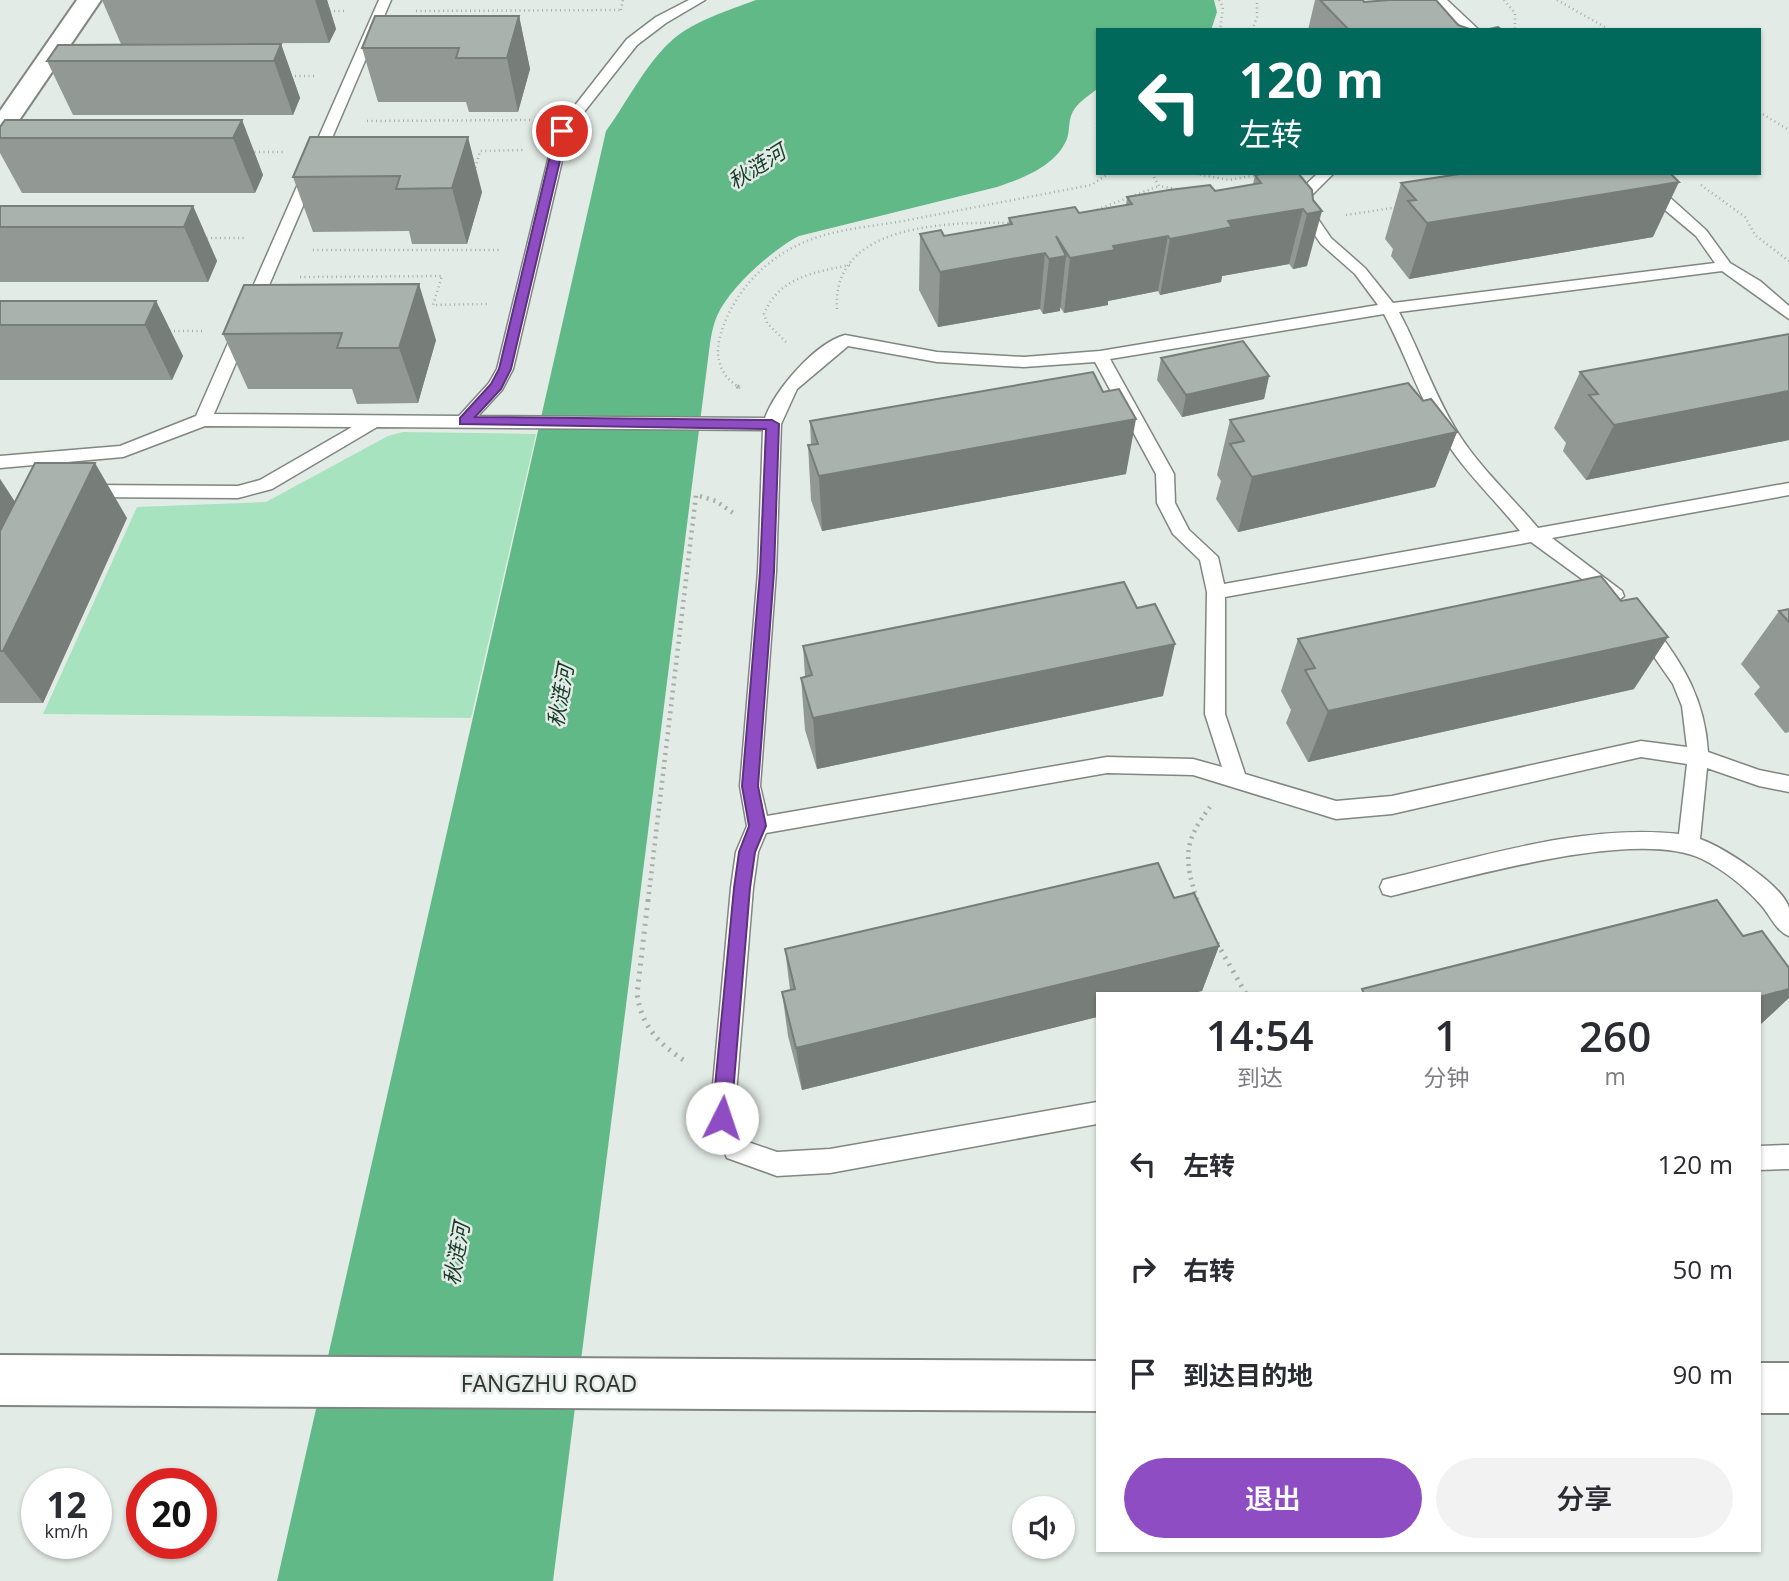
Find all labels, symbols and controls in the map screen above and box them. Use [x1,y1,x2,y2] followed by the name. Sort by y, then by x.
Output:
[1239,46,1384,112] text: 120 m
[1124,56,1215,147] icon: left
[532,101,592,161] pin
[543,112,581,150] icon: arrive
[1239,112,1303,155] text: 左转
[722,135,794,195] water label: 秋涟河
[541,658,580,729] water label: 秋涟河
[1206,1006,1313,1063] text: 14:54
[1434,1006,1458,1063] text: 1
[1579,1007,1651,1064] text: 260
[1604,1060,1626,1092] text: m
[1237,1061,1283,1093] text: 到达
[1423,1061,1469,1093] text: 分钟
[685,1081,759,1155] position arrow
[1124,1145,1162,1183] icon: left
[1658,1146,1733,1182] text: 120 m
[1183,1147,1235,1183] text: 左转
[437,1216,476,1287] water label: 秋涟河
[1124,1250,1162,1288] icon: right
[1672,1251,1733,1287] text: 50 m
[1183,1252,1235,1288] text: 右转
[1124,1355,1162,1393] icon: arrive
[1672,1356,1733,1392] text: 90 m
[1183,1357,1313,1393] text: 到达目的地
[461,1367,637,1399] street label: FANGZHU ROAD
[1124,1458,1422,1538] button: 退出
[1436,1458,1733,1538] button: 分享
[126,1468,217,1559] speed limit sign: 20
[46,1481,87,1528] text: 12
[1012,1496,1075,1559] map controls
[1012,1496,1075,1559] button: sound
[45,1519,88,1543] text: km/h

